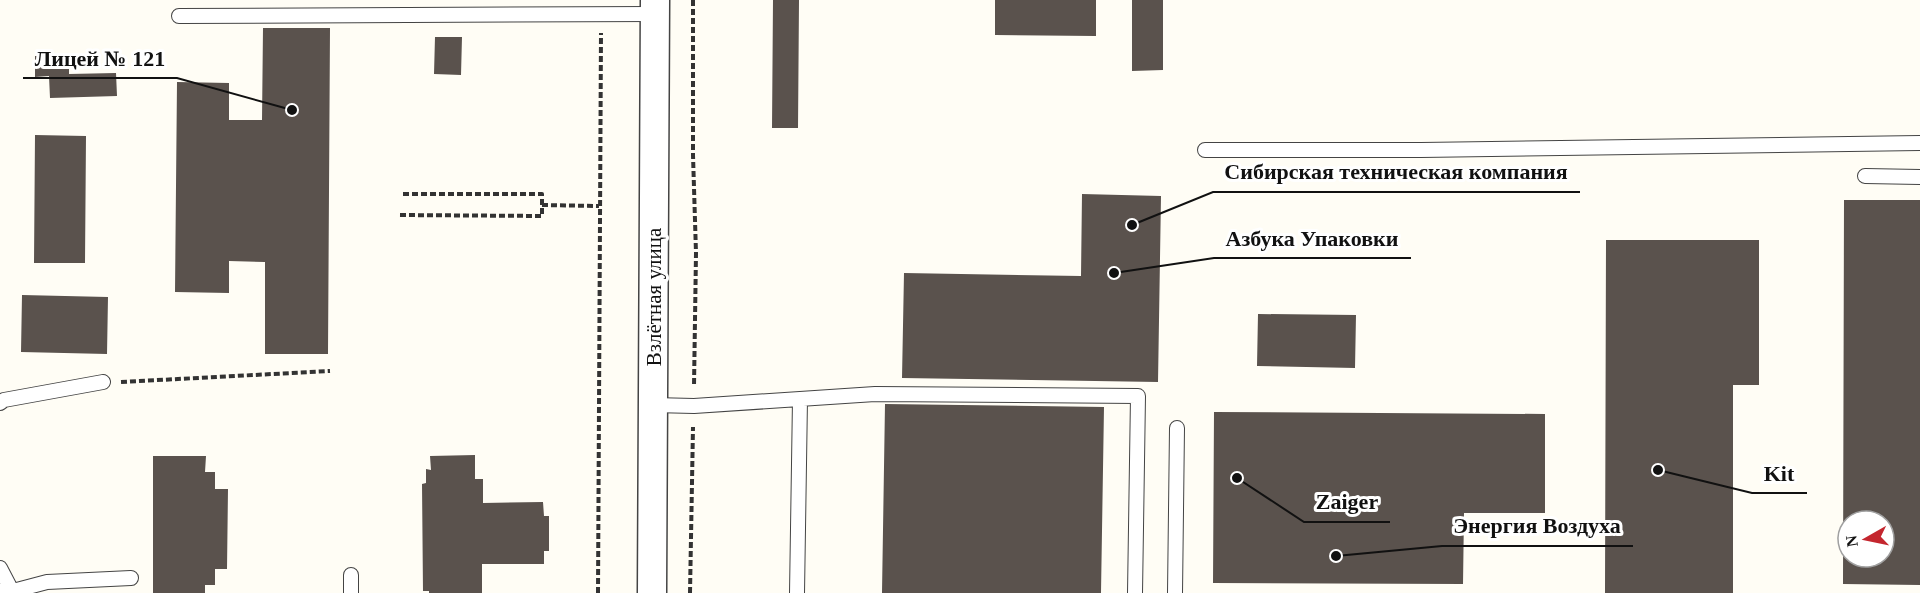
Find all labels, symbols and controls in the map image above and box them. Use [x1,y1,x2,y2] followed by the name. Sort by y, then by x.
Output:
[23,38,177,78] callout: Лицей № 121
[35,46,165,71] text: Лицей № 121
[1213,152,1580,192] callout: Сибирская техническая компания
[1224,159,1568,184] text: Сибирская техническая компания
[1214,218,1411,258] callout: Азбука Упаковки
[1226,226,1399,251] text: Азбука Упаковки
[642,227,666,366] street label: Взлётная улица
[1752,453,1807,493] callout: Kit
[1764,461,1795,486] text: Kit
[1304,482,1390,522] callout: Zaiger
[1316,489,1378,514] text: Zaiger
[1442,506,1633,546] callout: Энергия Воздуха
[1836,509,1896,569] north arrow
[1453,513,1621,538] text: Энергия Воздуха
[1842,534,1861,548] text: N

